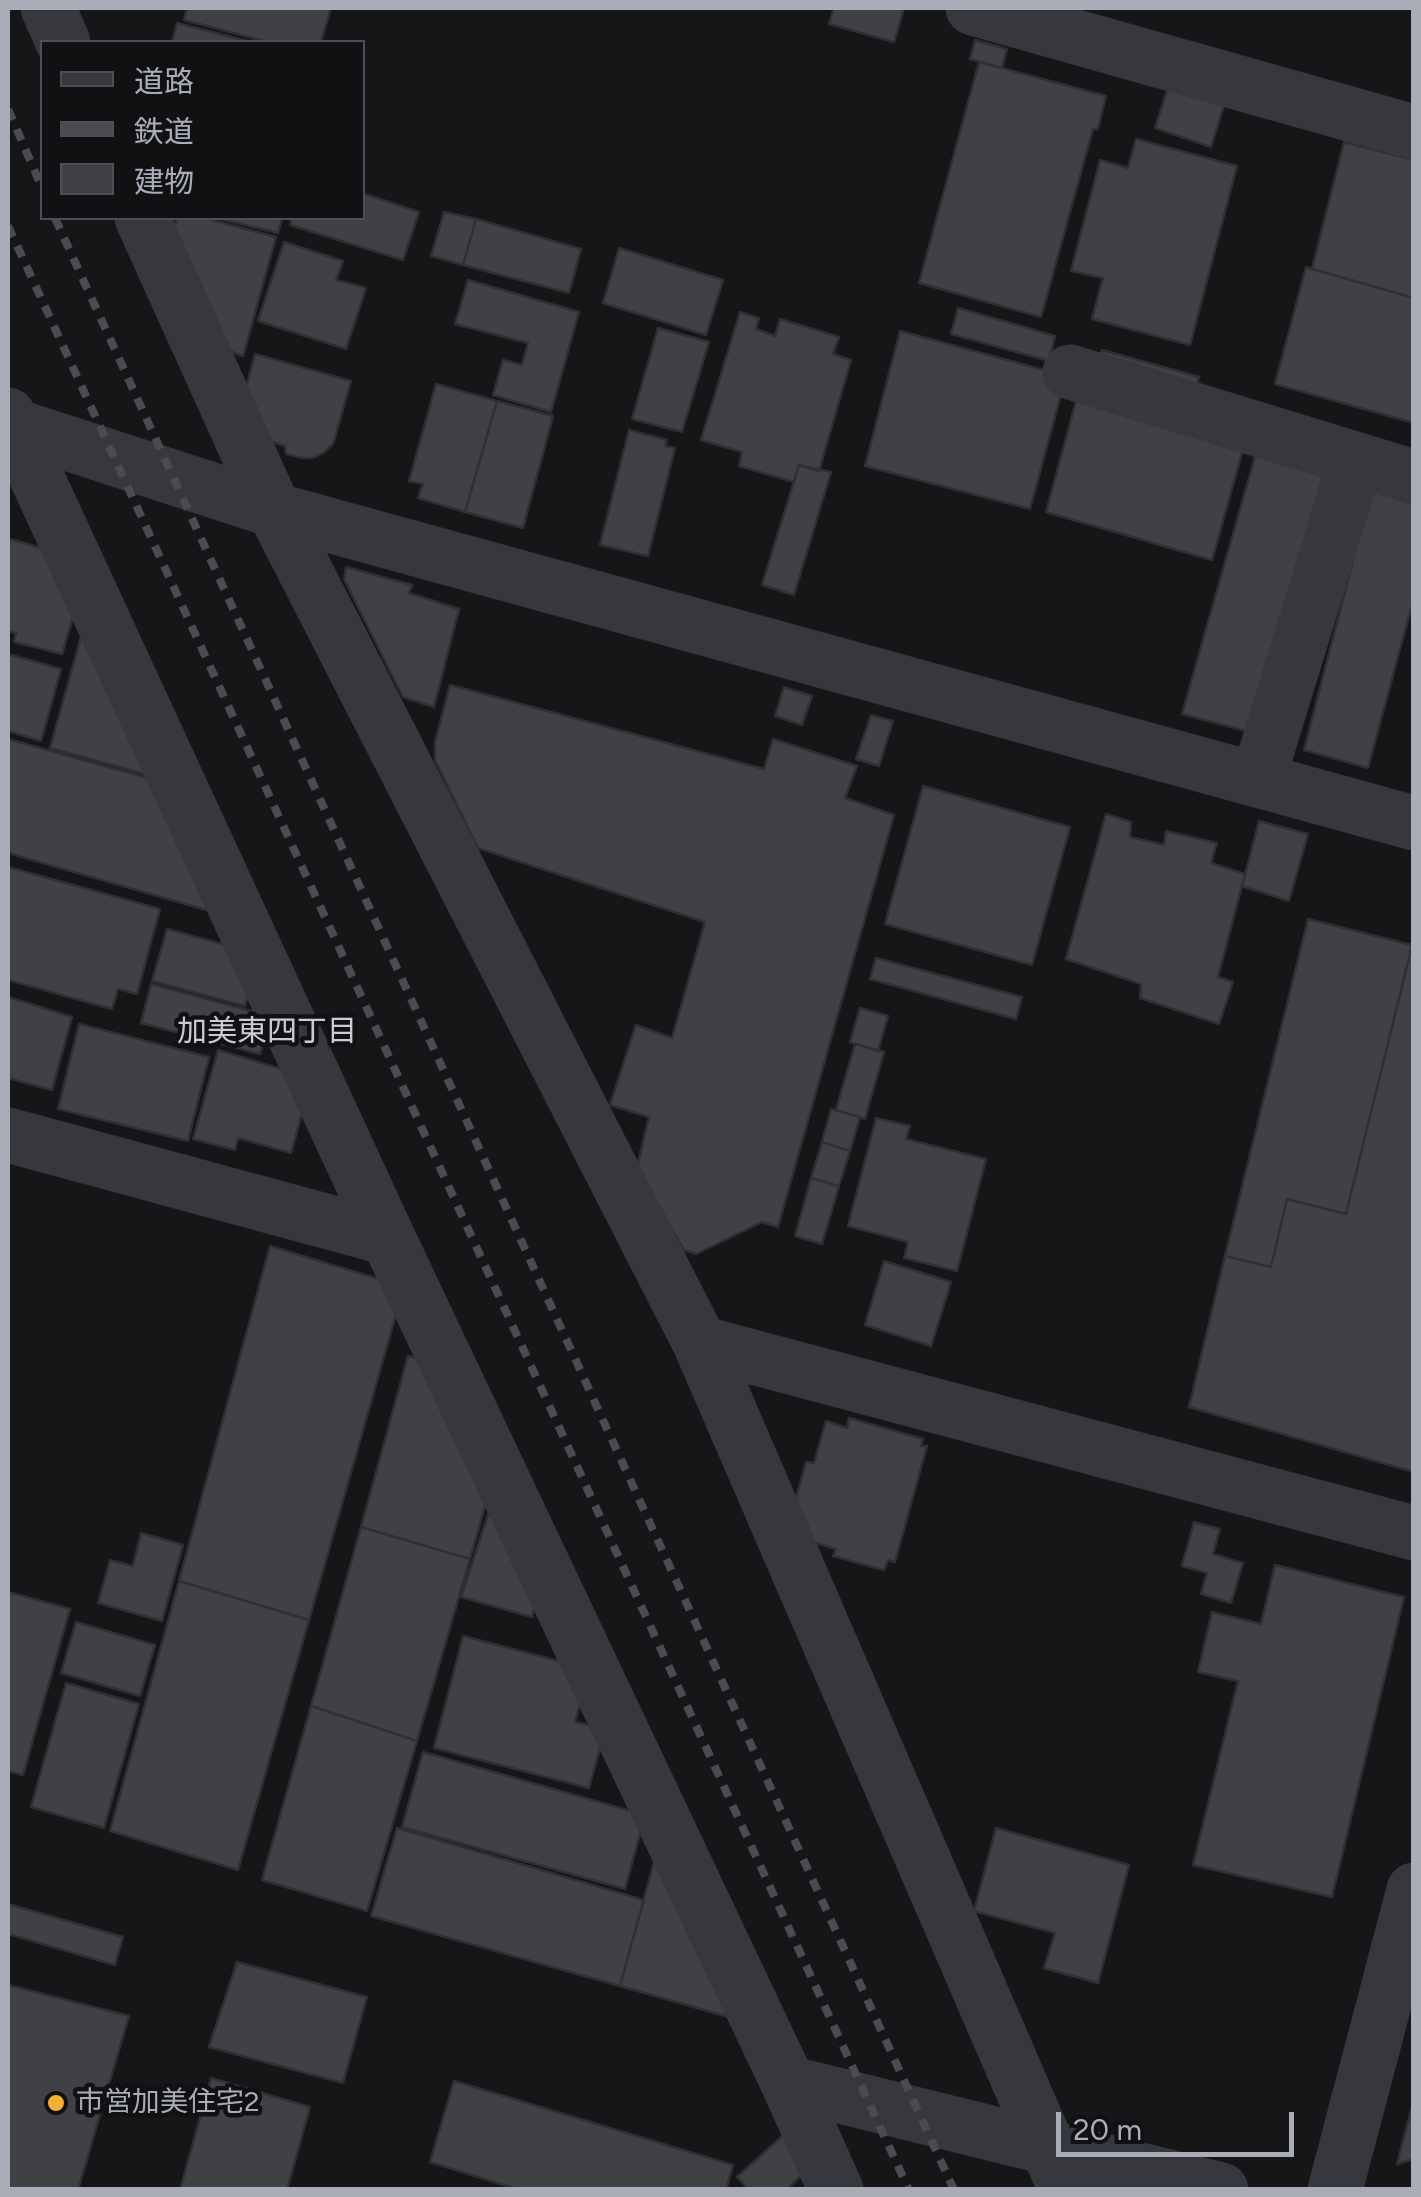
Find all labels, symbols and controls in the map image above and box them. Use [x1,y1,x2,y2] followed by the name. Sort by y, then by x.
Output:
[40,40,365,220] legend
[134,63,194,100] text: 道路
[134,113,194,150] text: 鉄道
[134,163,194,200] text: 建物
[177,1014,357,1050] district label: 加美東四丁目
[76,2086,260,2120] place label: 市営加美住宅2
[45,2092,67,2114] marker: 市営加美住宅2
[1061,2092,1298,2154] scale bar
[1073,2111,1142,2148] text: 20 m

